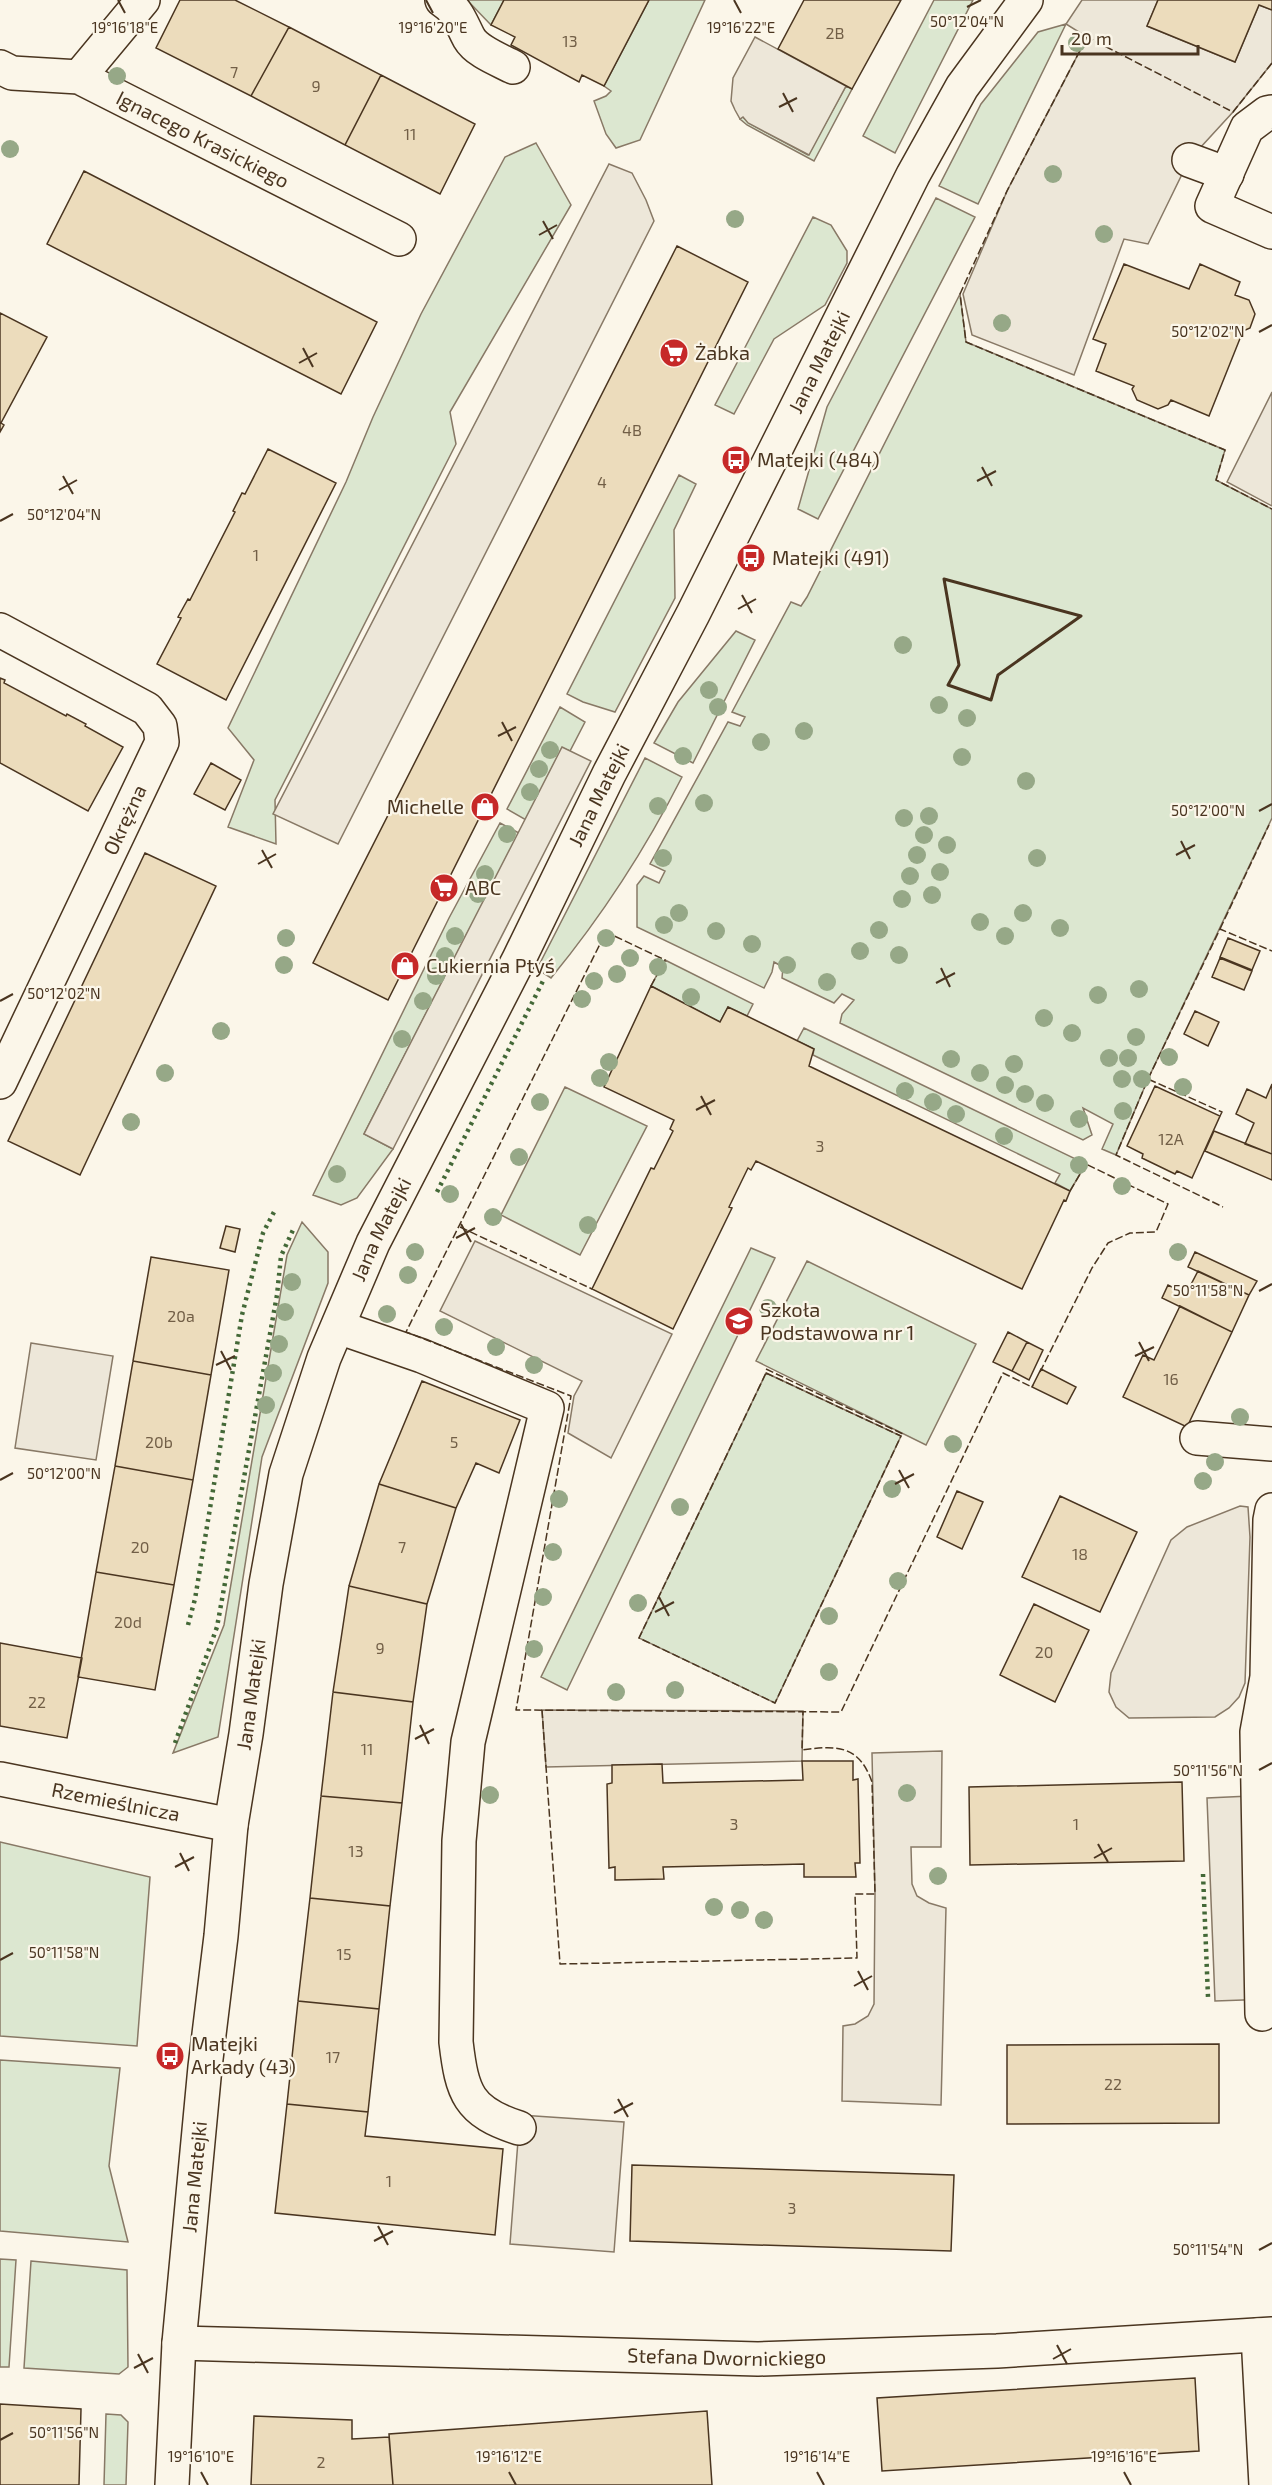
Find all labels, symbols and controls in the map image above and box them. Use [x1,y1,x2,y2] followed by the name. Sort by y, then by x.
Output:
[930,12,1004,30] text: 50°12'04"N
[92,18,158,36] text: 19°16'18"E
[399,18,467,36] text: 19°16'20"E
[707,18,775,36] text: 19°16'22"E
[1062,18,1198,56] scale bar
[826,23,844,42] house number: 2B
[1071,27,1112,49] text: 20 m
[562,31,578,50] house number: 13
[230,62,238,81] house number: 7
[311,76,321,95] house number: 9
[113,85,293,192] street label: Ignacego Krasickiego
[404,124,416,143] house number: 11
[783,306,854,417] street label: Jana Matejki
[1171,322,1245,340] text: 50°12'02"N
[658,337,690,369] supermarket icon: Żabka
[695,340,750,364] place label: Żabka
[622,420,642,439] house number: 4B
[720,444,752,476] bus stop icon: Matejki (484)
[757,447,880,471] place label: Matejki (484)
[597,472,607,491] house number: 4
[27,505,101,523] text: 50°12'04"N
[735,542,767,574] bus stop icon: Matejki (491)
[253,545,259,564] house number: 1
[772,545,889,569] place label: Matejki (491)
[563,739,634,850] street label: Jana Matejki
[97,781,151,859] street label: Okrężna
[469,791,501,823] shop icon: Michelle
[387,794,464,818] place label: Michelle
[1171,801,1245,819] text: 50°12'00"N
[428,872,460,904] supermarket icon: ABC
[465,875,501,899] place label: ABC
[389,950,421,982] shop icon: Cukiernia Ptyś
[426,953,555,977] place label: Cukiernia Ptyś
[27,984,101,1002] text: 50°12'02"N
[1158,1129,1184,1148] house number: 12A
[816,1136,824,1155] house number: 3
[345,1173,416,1284] street label: Jana Matejki
[1173,1281,1243,1299] text: 50°11'58"N
[760,1297,914,1344] place label: Szkoła Podstawowa nr 1
[723,1305,755,1337] school or university icon: Szkoła Podstawowa nr 1
[167,1306,195,1325] house number: 20a
[1163,1369,1179,1388] house number: 16
[145,1432,173,1451] house number: 20b
[450,1432,458,1451] house number: 5
[27,1464,101,1482] text: 50°12'00"N
[131,1537,149,1556] house number: 20
[398,1537,406,1556] house number: 7
[1072,1544,1088,1563] house number: 18
[114,1612,142,1631] house number: 20d
[231,1637,270,1752] street label: Jana Matejki
[375,1638,385,1657] house number: 9
[1035,1642,1053,1661] house number: 20
[28,1692,46,1711] house number: 22
[361,1739,373,1758] house number: 11
[1173,1761,1243,1779] text: 50°11'56"N
[50,1777,182,1826] street label: Rzemieślnicza
[730,1814,738,1833] house number: 3
[1073,1814,1079,1833] house number: 1
[348,1841,364,1860] house number: 13
[29,1943,99,1961] text: 50°11'58"N
[337,1944,351,1963] house number: 15
[191,2031,296,2078] place label: Matejki Arkady (43)
[154,2040,186,2072] bus stop icon: Matejki Arkady (43)
[326,2047,340,2066] house number: 17
[1104,2074,1122,2093] house number: 22
[176,2120,211,2234] street label: Jana Matejki
[386,2171,392,2190] house number: 1
[788,2198,796,2217] house number: 3
[1173,2240,1243,2258] text: 50°11'54"N
[627,2342,827,2370] street label: Stefana Dwornickiego
[29,2423,99,2441] text: 50°11'56"N
[168,2447,234,2465] text: 19°16'10"E
[476,2447,542,2465] text: 19°16'12"E
[784,2447,850,2465] text: 19°16'14"E
[1091,2447,1157,2465] text: 19°16'16"E
[317,2452,326,2471] house number: 2

